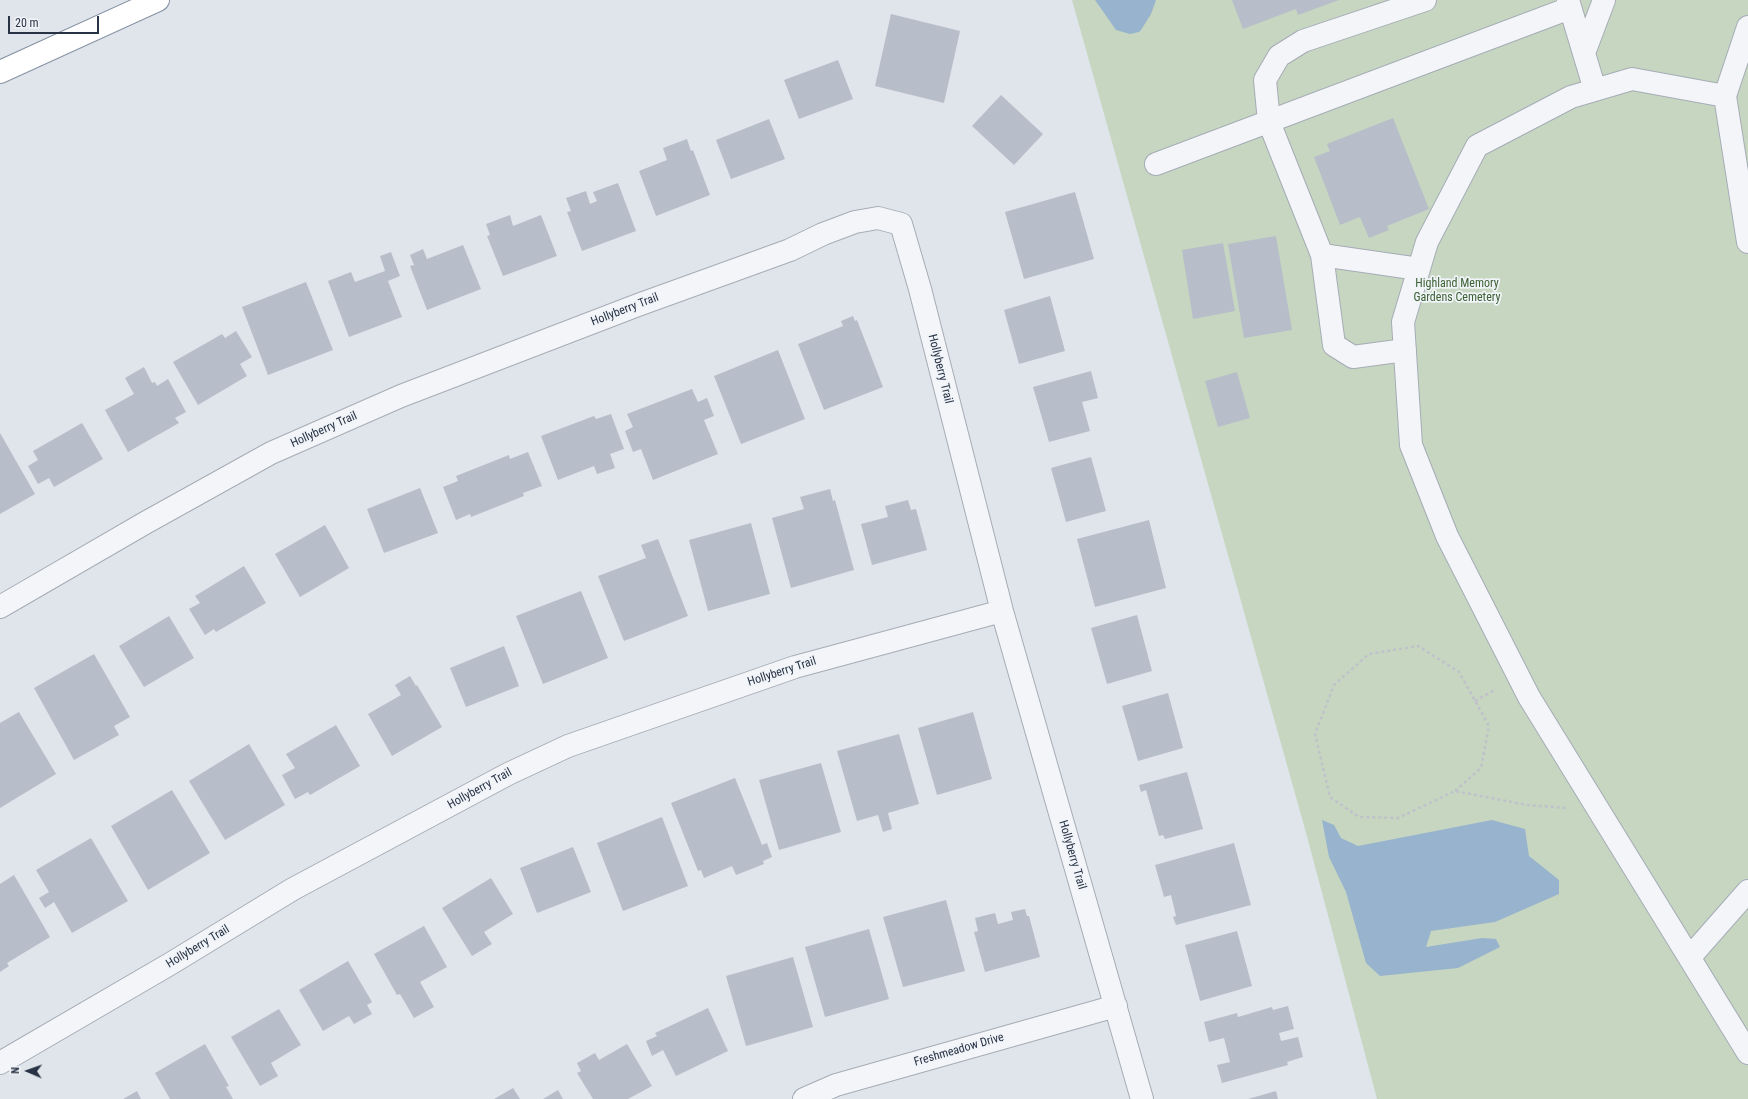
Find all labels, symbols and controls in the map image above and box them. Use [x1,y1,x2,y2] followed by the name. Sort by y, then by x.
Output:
[10,8,101,34] scale bar
[15,16,39,30] text: 20 m
[1413,277,1501,305] park label: Highland Memory Gardens Cemetery
[589,291,661,329] street label: Hollyberry Trail
[924,333,956,405] street label: Hollyberry Trail
[289,409,359,451] street label: Hollyberry Trail
[746,654,818,690] street label: Hollyberry Trail
[445,765,515,813] street label: Hollyberry Trail
[1055,819,1089,891] street label: Hollyberry Trail
[164,923,232,971] street label: Hollyberry Trail
[912,1030,1006,1070] street label: Freshmeadow Drive
[8,1051,48,1091] north arrow
[9,1067,22,1074] text: N

